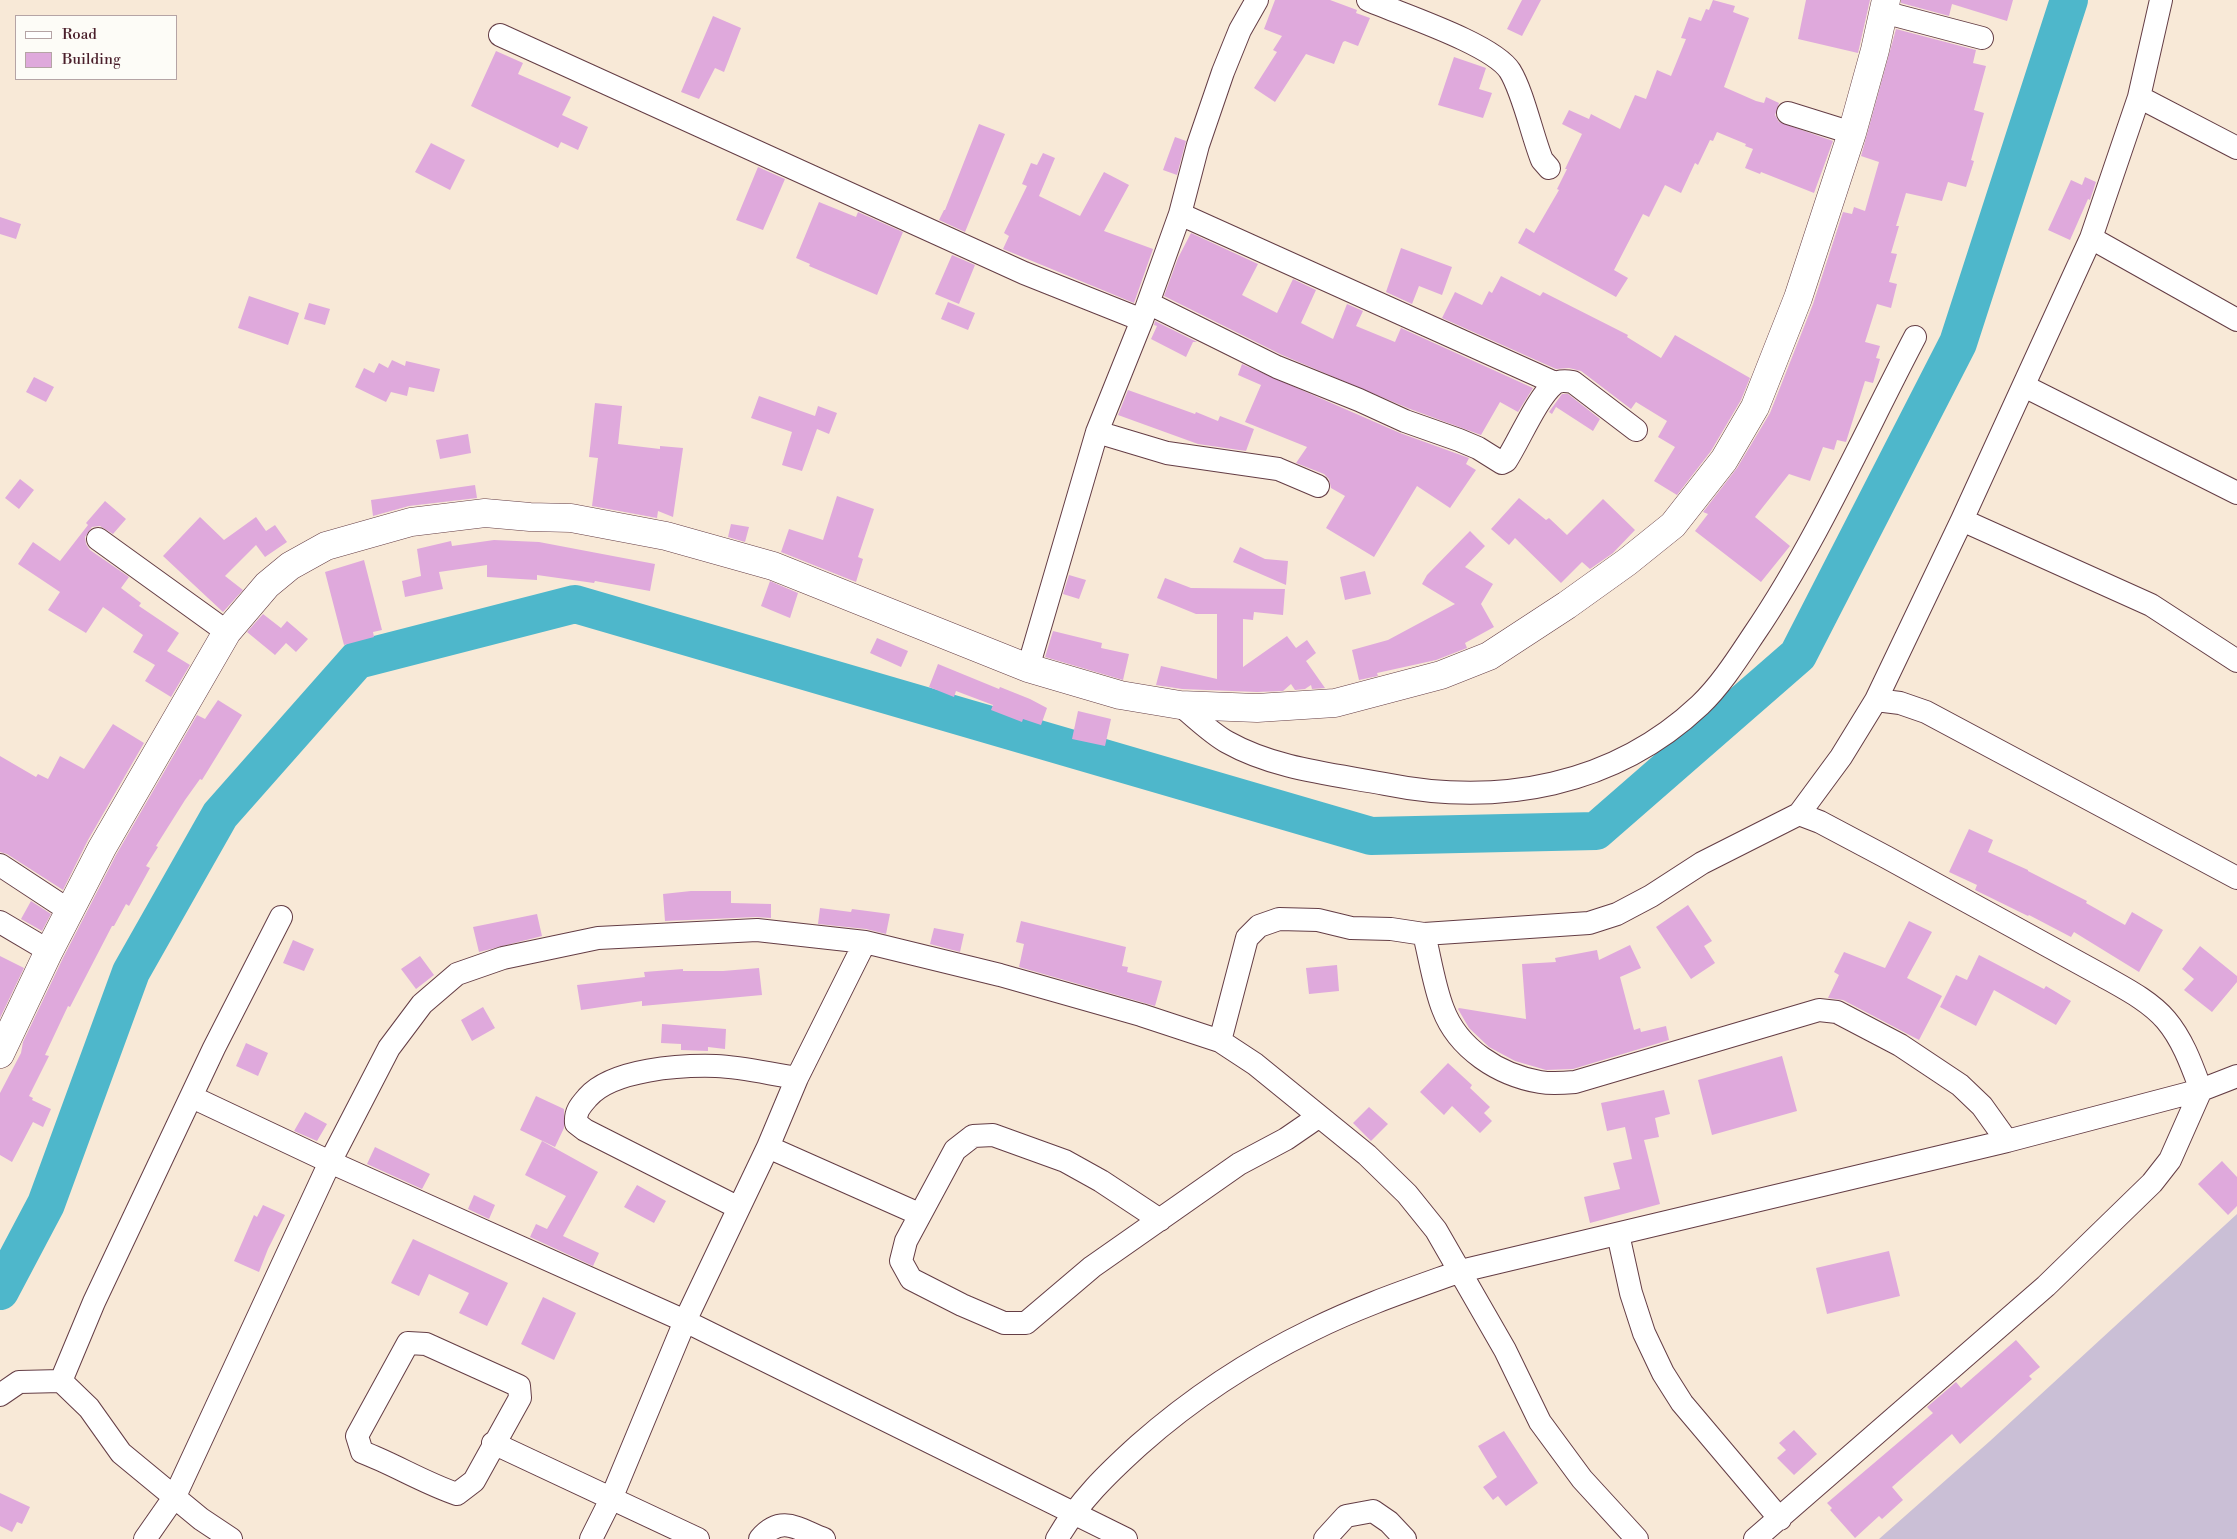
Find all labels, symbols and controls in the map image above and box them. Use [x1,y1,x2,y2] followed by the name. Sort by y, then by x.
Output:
[15,15,178,80] legend
[62,25,97,44] text: Road
[62,50,121,69] text: Building

